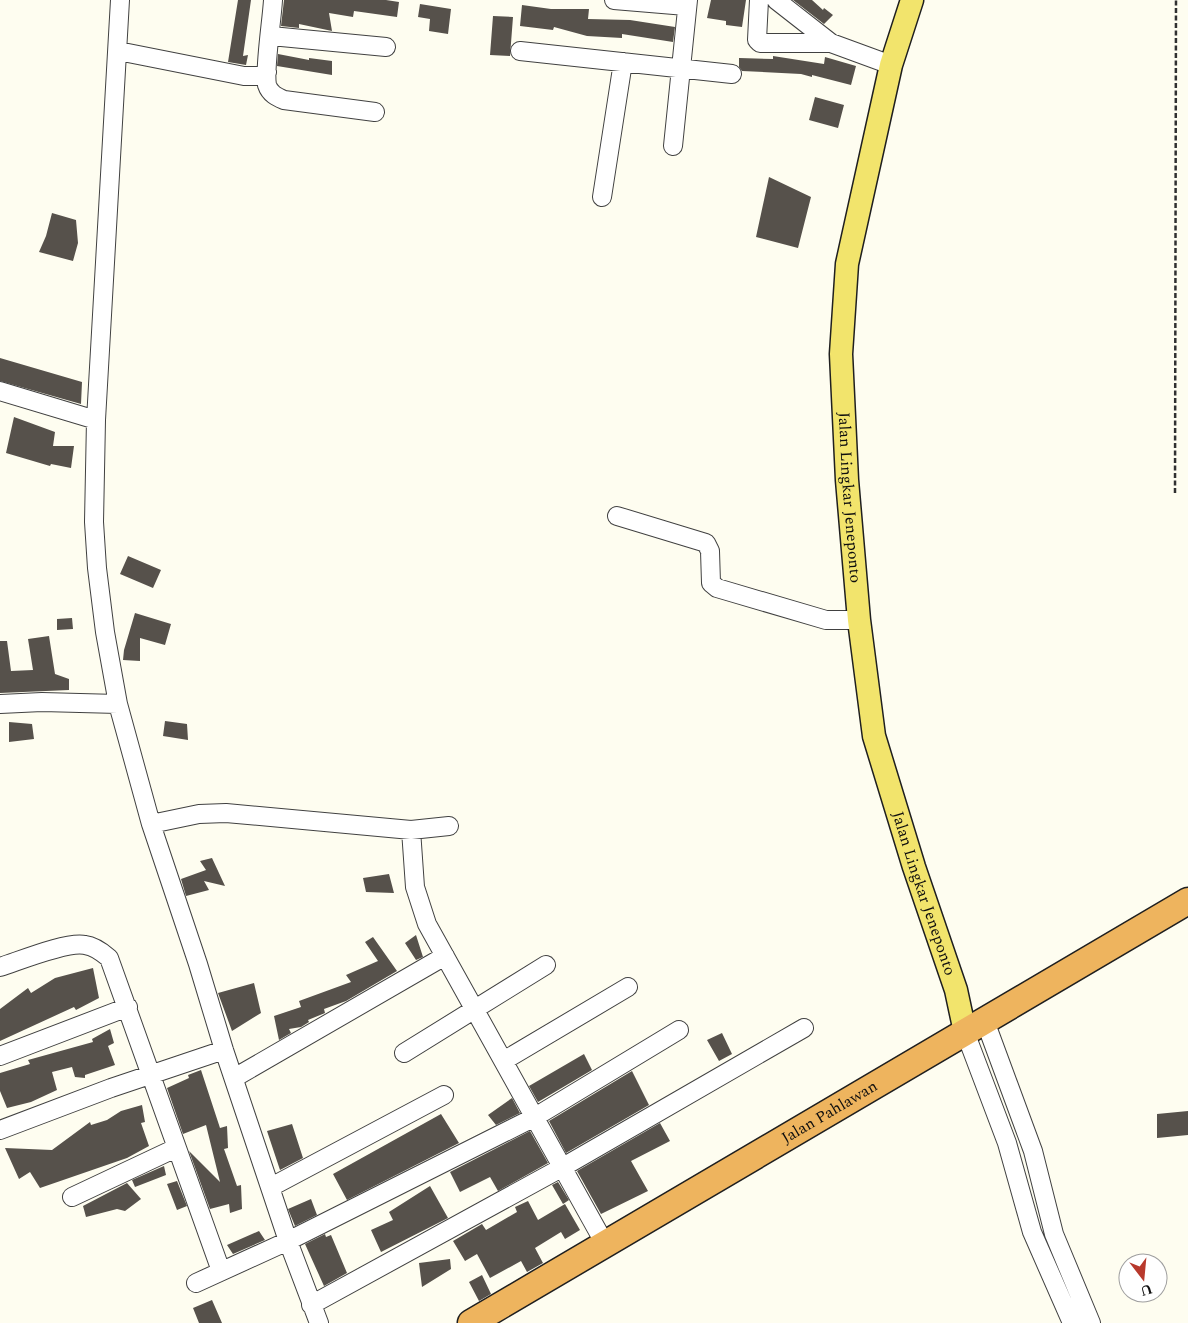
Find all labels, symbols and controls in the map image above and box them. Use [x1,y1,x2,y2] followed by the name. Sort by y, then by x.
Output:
[832,411,868,584] street label: Jalan Lingkar Jeneponto
[886,808,962,979] street label: Jalan Lingkar Jeneponto
[777,1074,882,1150] street label: Jalan Pahlawan
[1118,1253,1168,1303] north arrow
[1138,1278,1155,1302] text: U

